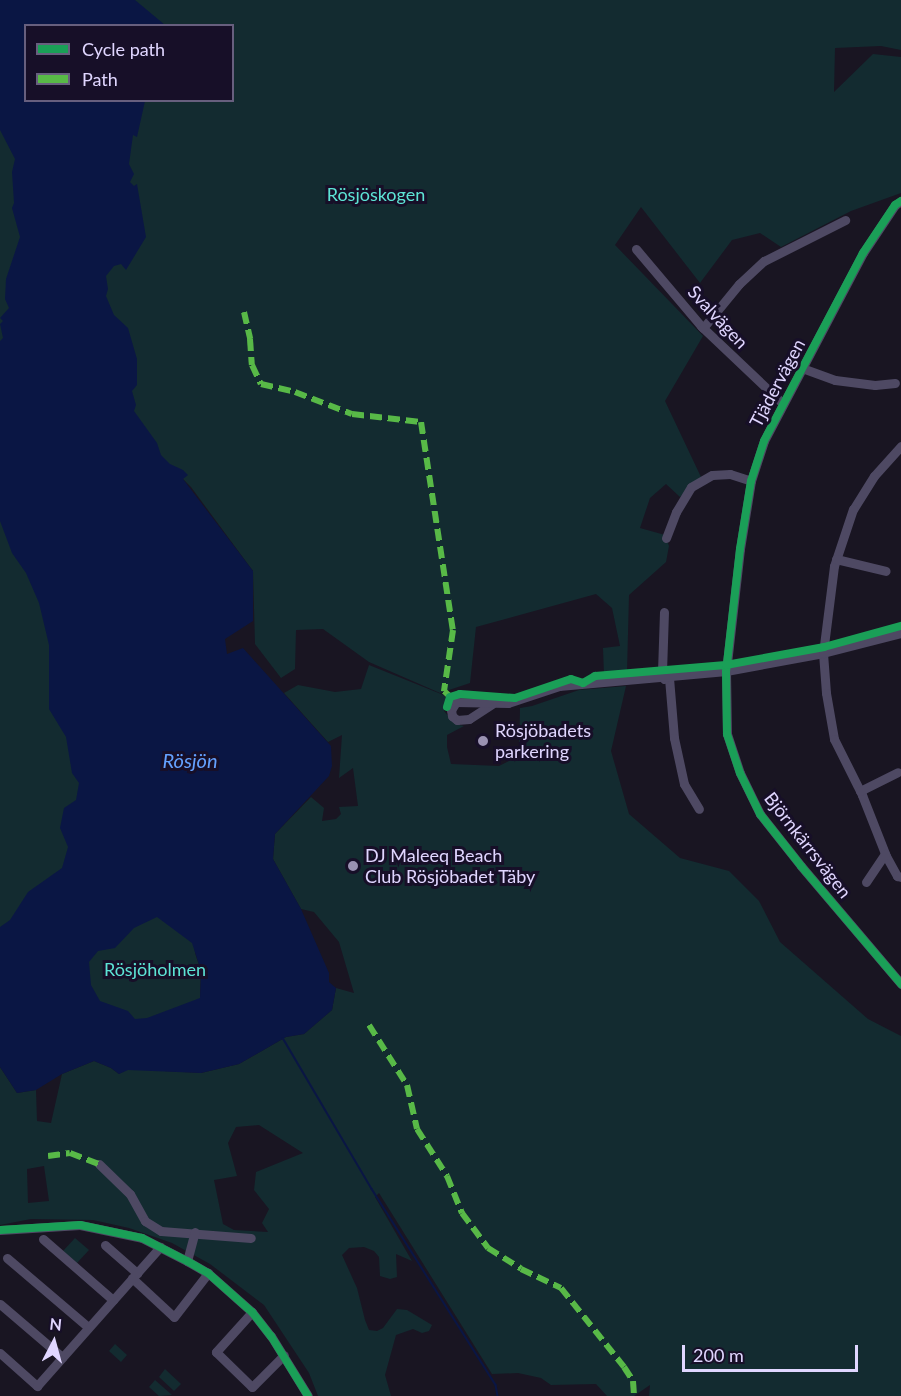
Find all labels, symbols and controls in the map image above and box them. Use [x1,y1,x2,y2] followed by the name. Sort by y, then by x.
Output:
[24,24,234,102] legend
[82,38,165,60] text: Cycle path
[82,68,118,90] text: Path
[327,183,425,205] park label: Rösjöskogen
[683,281,753,353] street label: Svalvägen
[745,335,809,431] street label: Tjädervägen
[495,720,591,762] place label: Rösjöbadets parkering
[476,734,490,748] marker: Rösjöbadets parkering
[163,748,217,772] water label: Rösjön
[760,788,856,902] street label: Björnkärrsvägen
[365,845,536,888] place label: DJ Maleeq Beach Club Rösjöbadet Täby
[346,859,360,873] marker: DJ Maleeq Beach Club Rösjöbadet Täby
[104,958,206,980] park label: Rösjöholmen
[24,1312,84,1372] north arrow
[49,1314,63,1334] text: N
[685,1333,860,1371] scale bar
[693,1344,744,1366] text: 200 m

